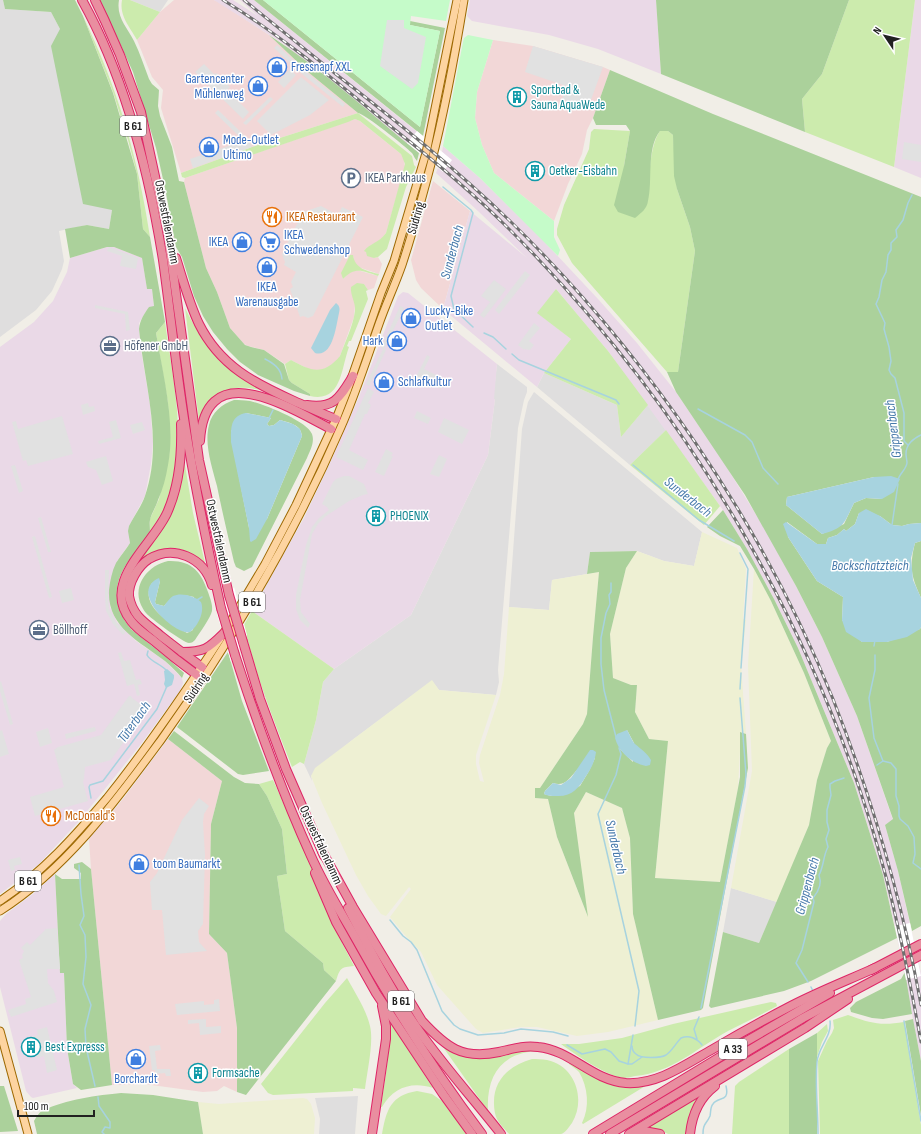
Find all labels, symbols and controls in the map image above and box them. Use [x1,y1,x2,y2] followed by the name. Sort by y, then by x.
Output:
[865,16,905,56] north arrow
[870,24,884,37] text: N
[266,56,288,78] shop icon: Fressnapf XXL
[291,59,352,75] place label: Fressnapf XXL
[185,71,244,102] place label: Gartencenter Mühlenweg
[247,75,269,97] shop icon: Gartencenter Mühlenweg
[531,82,605,113] place label: Sportbad & Sauna AquaWede
[506,86,528,108] building icon: Sportbad & Sauna AquaWede
[120,116,146,136] road number: B 61
[223,132,279,163] place label: Mode-Outlet Ultimo
[198,136,220,158] shop icon: Mode-Outlet Ultimo
[524,160,546,182] building icon: Oetker-Eisbahn
[549,163,617,179] place label: Oetker-Eisbahn
[340,167,362,189] parking icon: IKEA Parkhaus
[365,170,426,186] place label: IKEA Parkhaus
[151,179,183,265] street label: Ostwestfalendamm
[404,200,428,236] street label: Südring
[261,206,283,228] restaurant icon: IKEA Restaurant
[286,209,356,225] place label: IKEA Restaurant
[437,223,467,281] water label: Sunderbach
[284,227,350,258] place label: IKEA Schwedenshop
[231,231,253,253] shop icon: IKEA
[259,231,281,253] supermarket icon: IKEA Schwedenshop
[209,234,228,250] place label: IKEA
[256,256,278,278] shop icon: IKEA Warenausgabe
[235,279,299,310] place label: IKEA Warenausgabe
[425,303,473,334] place label: Lucky-Bike Outlet
[400,307,422,329] shop icon: Lucky-Bike Outlet
[386,330,408,352] shop icon: Hark
[363,333,383,349] place label: Hark
[99,335,121,357] office icon: Höfener GmbH
[124,338,188,354] place label: Höfener GmbH
[373,371,395,393] shop icon: Schlafkultur
[398,374,452,390] place label: Schlafkultur
[881,399,905,459] water label: Grippenbach
[661,473,715,521] water label: Sunderbach
[202,498,236,584] street label: Ostwestfalendamm
[365,505,387,527] building icon: PHOENIX
[390,508,429,524] place label: PHOENIX
[831,557,909,574] water label: Bockschatzteich
[239,592,265,612] road number: B 61
[28,619,50,641] office icon: Böllhoff
[53,622,88,638] place label: Böllhoff
[180,670,212,706] street label: Südring
[114,698,154,746] water label: Tüterbach
[296,803,346,887] street label: Ostwestfalendamm
[40,805,62,827] restaurant icon: McDonald's
[65,808,115,824] place label: McDonald's
[602,818,631,876] water label: Sunderbach
[128,853,150,875] shop icon: toom Baumarkt
[791,855,823,917] water label: Grippenbach
[153,856,220,872] place label: toom Baumarkt
[15,871,41,891] road number: B 61
[388,991,414,1011] road number: B 61
[20,1036,42,1058] building icon: Best Expresss
[45,1039,105,1055] place label: Best Expresss
[719,1039,747,1059] road number: A 33
[125,1048,147,1070] shop icon: Borchardt
[187,1062,209,1084] building icon: Formsache
[212,1065,260,1081] place label: Formsache
[114,1071,158,1087] place label: Borchardt
[18,1092,94,1118] scale bar
[24,1099,49,1114] text: 100 m

